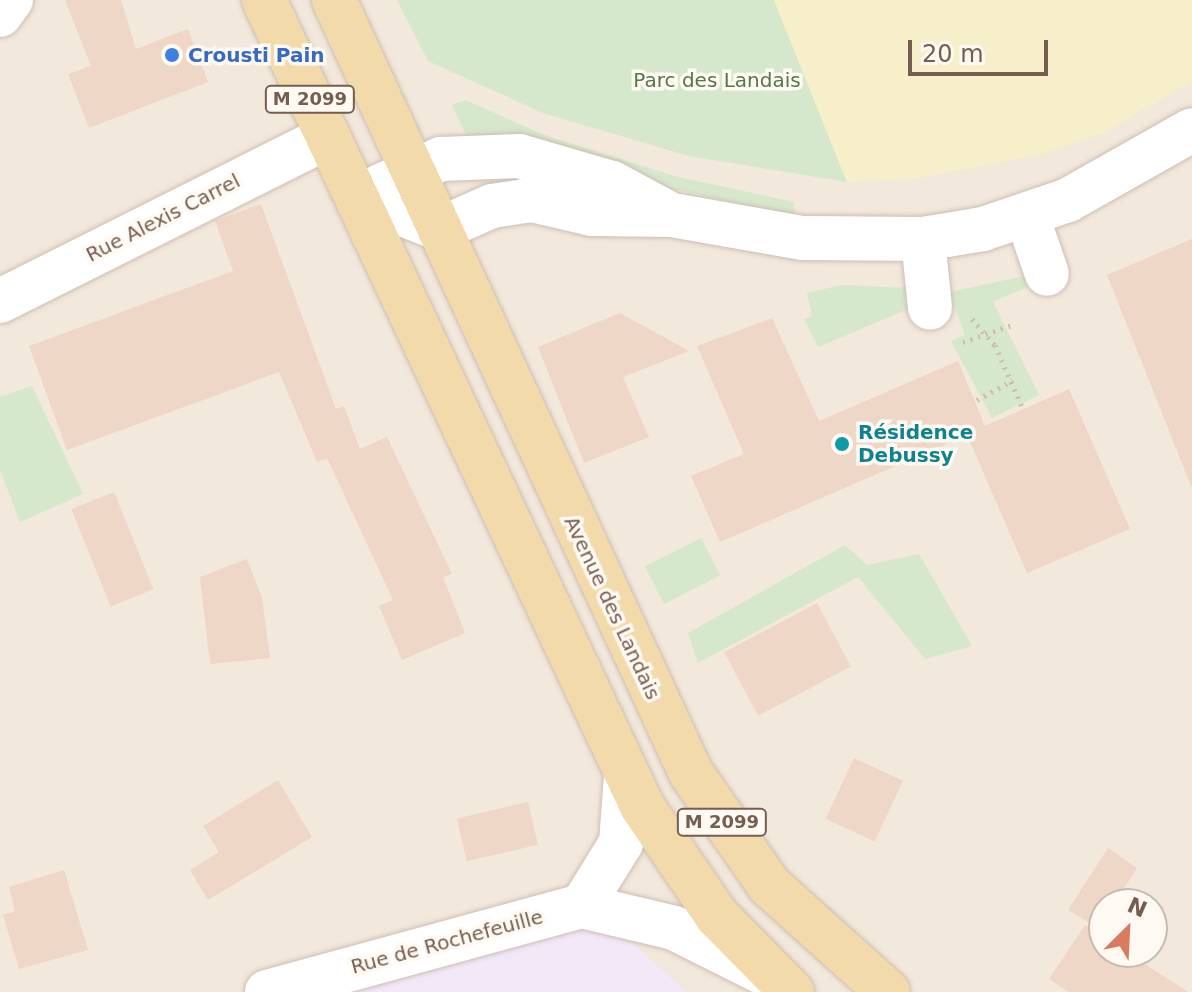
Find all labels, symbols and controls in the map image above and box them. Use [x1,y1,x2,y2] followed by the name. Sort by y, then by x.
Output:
[912,24,1052,74] scale bar
[922,40,984,68] text: 20 m
[188,43,325,67] place label: Crousti Pain
[163,46,181,64] marker: Crousti Pain
[633,68,801,92] park label: Parc des Landais
[264,85,356,113] road number: M 2099
[82,169,244,267] street label: Rue Alexis Carrel
[858,420,973,467] place label: Résidence Debussy
[833,435,851,453] marker: Résidence Debussy
[559,513,665,703] street label: Avenue des Landais
[676,808,768,836] road number: M 2099
[1088,888,1168,968] north arrow
[1124,892,1151,923] text: N
[348,905,546,979] street label: Rue de Rochefeuille

